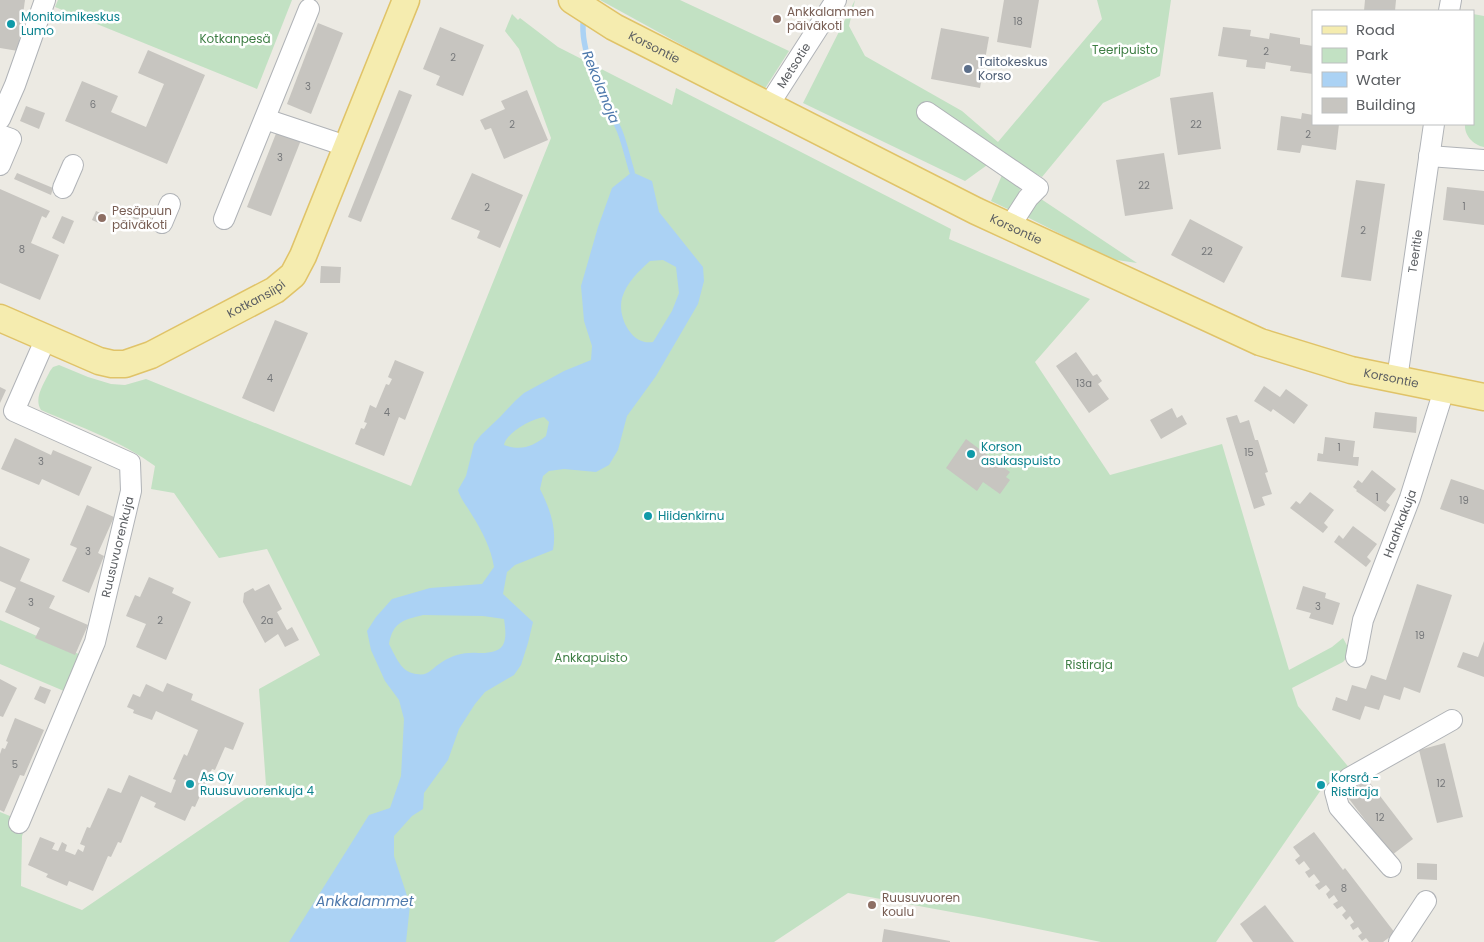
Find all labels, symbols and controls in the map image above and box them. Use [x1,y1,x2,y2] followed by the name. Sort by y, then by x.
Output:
[787,3,874,34] place label: Ankkalammen päiväkoti
[21,8,120,39] place label: Monitoimikeskus Lumo
[1312,10,1474,125] legend
[771,13,783,25] marker: Ankkalammen päiväkoti
[1013,14,1023,29] house number: 18
[5,18,17,30] marker: Monitoimikeskus Lumo
[1356,19,1395,40] text: Road
[626,27,683,67] street label: Korsontie
[199,30,271,47] park label: Kotkanpesä
[773,39,814,91] street label: Metsotie
[1092,41,1158,58] park label: Teeripuisto
[1263,44,1269,59] house number: 2
[1356,44,1388,65] text: Park
[577,47,625,127] water label: Rekolanoja
[450,50,456,65] house number: 2
[978,53,1048,84] place label: Taitokeskus Korso
[962,63,974,75] marker: Taitokeskus Korso
[1356,69,1402,90] text: Water
[305,79,311,94] house number: 3
[1356,94,1416,115] text: Building
[90,97,96,112] house number: 6
[509,117,515,132] house number: 2
[1190,117,1202,132] house number: 22
[1305,127,1311,142] house number: 2
[277,150,283,165] house number: 3
[1138,178,1150,193] house number: 22
[1462,199,1466,214] house number: 1
[484,200,490,215] house number: 2
[112,202,172,233] place label: Pesäpuun päiväkoti
[987,210,1045,248] street label: Korsontie
[96,212,108,224] marker: Pesäpuun päiväkoti
[1360,223,1366,238] house number: 2
[1403,228,1427,274] street label: Teeritie
[19,242,25,257] house number: 8
[1201,244,1213,259] house number: 22
[224,276,289,322] street label: Kotkansiipi
[1362,364,1420,392] street label: Korsontie
[267,371,273,386] house number: 4
[1076,376,1092,391] house number: 13a
[384,405,390,420] house number: 4
[981,438,1061,469] place label: Korson asukaspuisto
[1337,440,1341,455] house number: 1
[1244,445,1254,460] house number: 15
[965,448,977,460] marker: Korson asukaspuisto
[38,454,44,469] house number: 3
[1379,487,1420,560] street label: Haahkakuja
[1375,490,1379,505] house number: 1
[1459,493,1469,508] house number: 19
[97,495,137,599] street label: Ruusuvuorenkuja
[658,507,724,524] place label: Hiidenkirnu
[642,510,654,522] marker: Hiidenkirnu
[85,544,91,559] house number: 3
[28,595,34,610] house number: 3
[1315,599,1321,614] house number: 3
[157,613,163,628] house number: 2
[261,613,273,628] house number: 2a
[1415,628,1425,643] house number: 19
[554,649,628,666] park label: Ankkapuisto
[1065,656,1113,673] park label: Ristiraja
[12,757,18,772] house number: 5
[200,768,314,799] place label: As Oy Ruusuvuorenkuja 4
[1331,769,1379,800] place label: Korsrå - Ristiraja
[1437,776,1446,791] house number: 12
[184,778,196,790] marker: As Oy Ruusuvuorenkuja 4
[1315,779,1327,791] marker: Korsrå - Ristiraja
[1376,810,1385,825] house number: 12
[1341,881,1347,896] house number: 8
[882,889,960,920] place label: Ruusuvuoren koulu
[315,891,415,911] water label: Ankkalammet
[866,899,878,911] marker: Ruusuvuoren koulu

